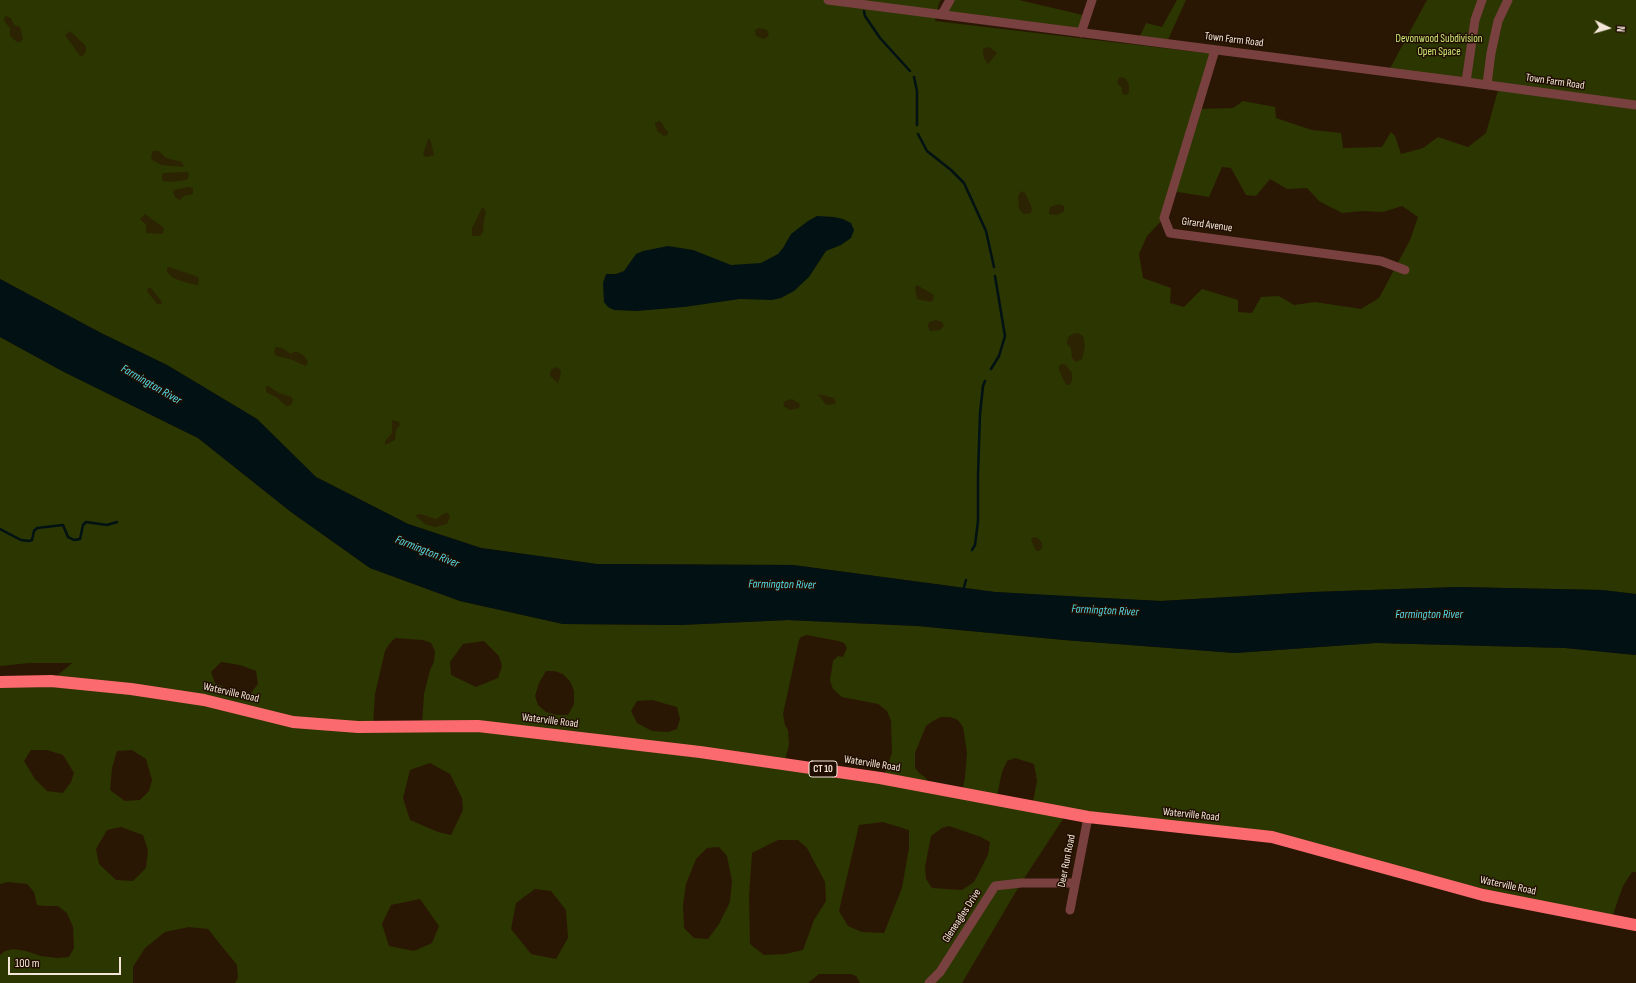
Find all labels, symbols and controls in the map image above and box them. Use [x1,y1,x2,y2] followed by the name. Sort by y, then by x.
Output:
[1588,8,1628,48] north arrow
[1614,26,1627,33] text: N
[1204,30,1264,50] street label: Town Farm Road
[1396,32,1482,58] park label: Devonwood Subdivision Open Space
[1525,71,1585,93] street label: Town Farm Road
[1181,215,1233,235] street label: Girard Avenue
[118,362,184,408] water label: Farmington River
[393,533,461,571] water label: Farmington River
[748,577,816,593] water label: Farmington River
[1071,602,1139,620] water label: Farmington River
[1395,608,1463,622] water label: Farmington River
[202,680,260,706] street label: Waterville Road
[521,711,579,731] street label: Waterville Road
[843,753,901,775] street label: Waterville Road
[809,761,837,777] road number: CT 10
[1162,805,1220,825] street label: Waterville Road
[1055,833,1079,889] street label: Deer Run Road
[1479,874,1537,898] street label: Waterville Road
[940,887,984,945] street label: Gleneagles Drive
[10,949,123,975] scale bar
[15,956,40,971] text: 100 m

